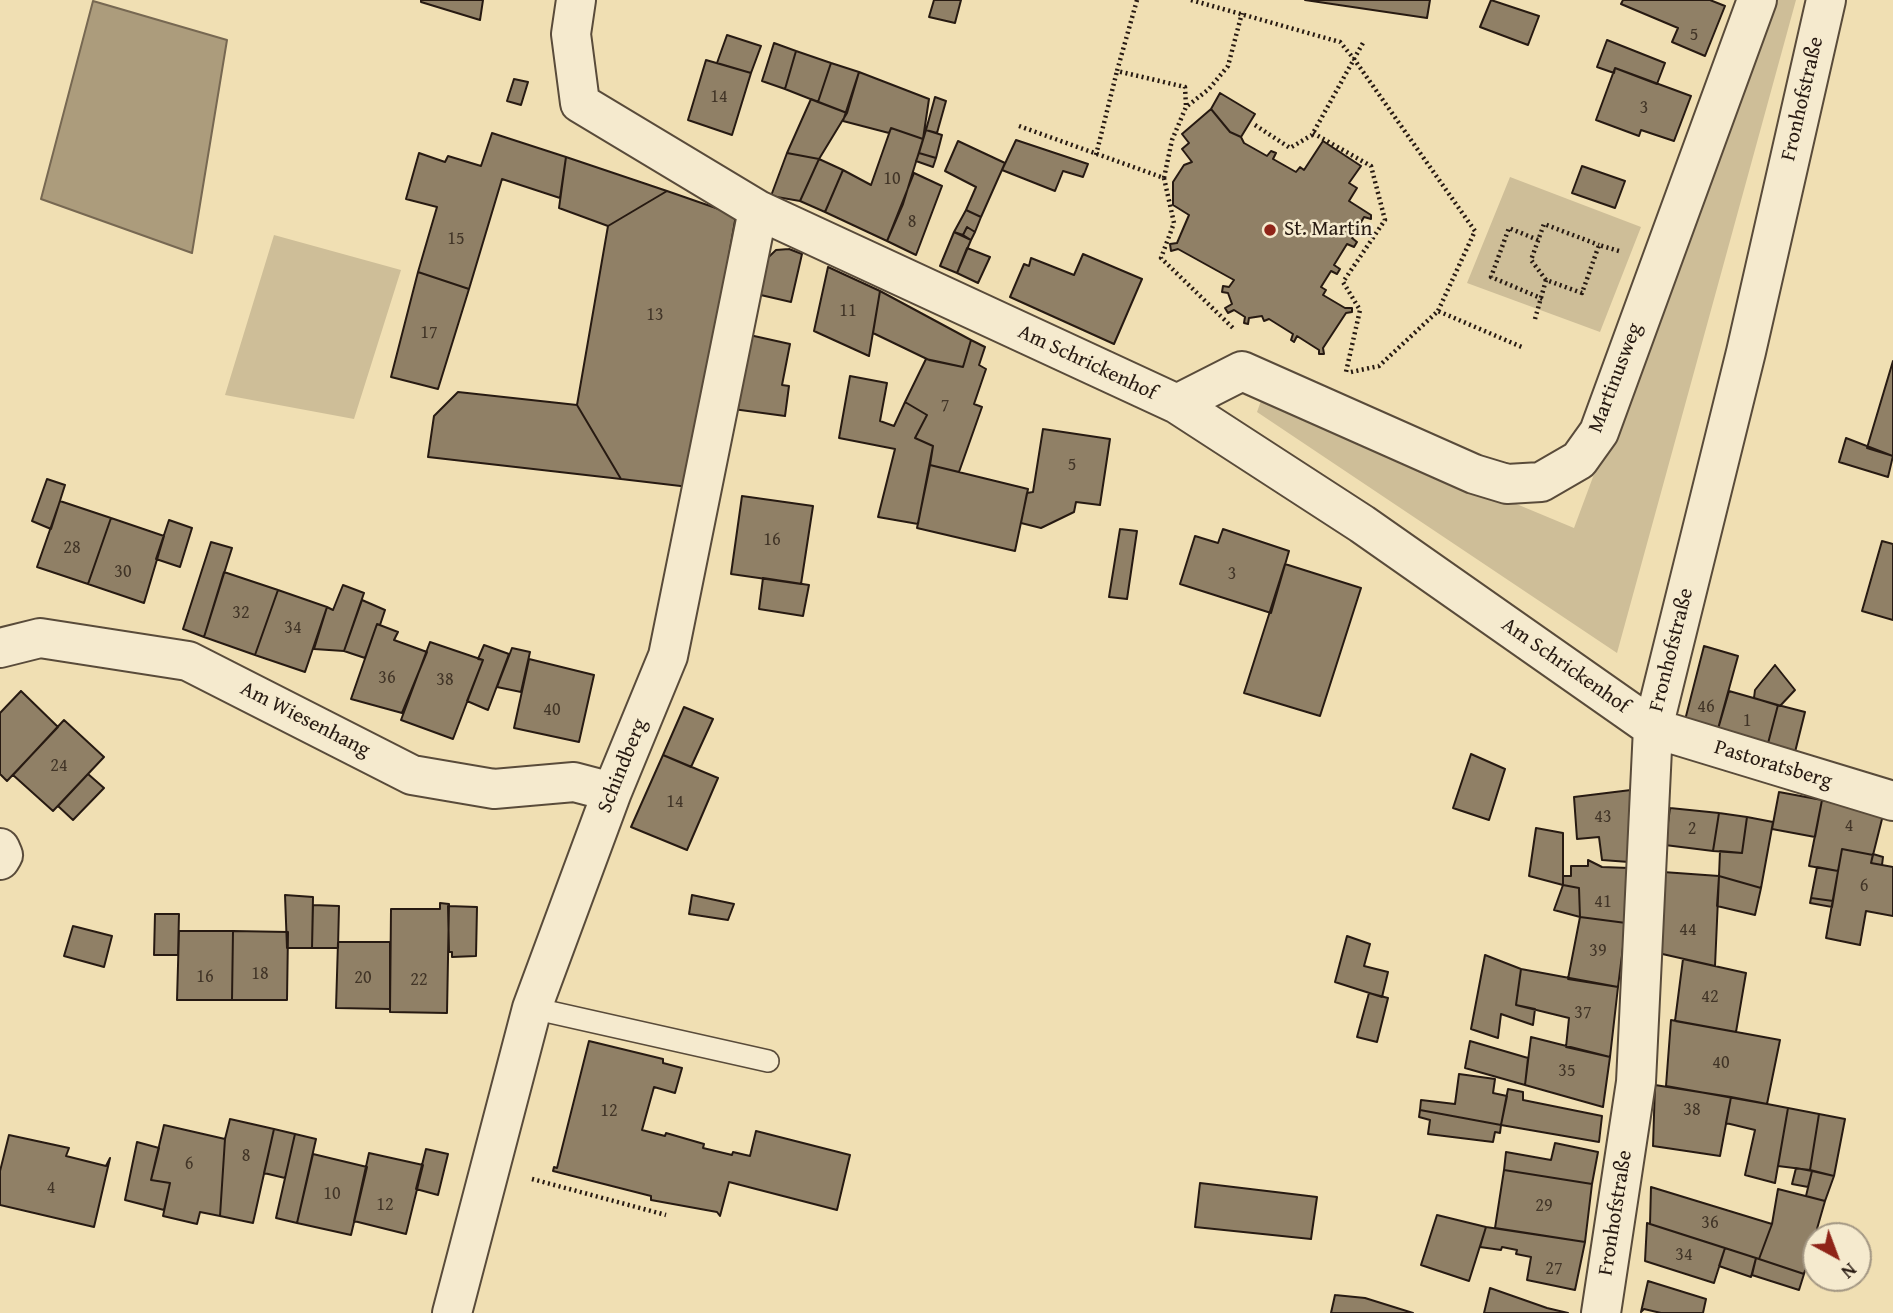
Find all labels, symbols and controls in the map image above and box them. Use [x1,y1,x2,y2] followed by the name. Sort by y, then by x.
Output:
[1690,24,1698,46] house number: 5
[1776,34,1830,164] street label: Fronhofstraße
[710,86,728,108] house number: 14
[1640,97,1648,119] house number: 3
[883,168,901,190] house number: 10
[908,211,916,233] house number: 8
[1284,217,1372,243] place label: St. Martin
[1262,222,1278,238] marker: St. Martin
[447,228,465,250] house number: 15
[839,300,857,322] house number: 11
[646,304,664,326] house number: 13
[1014,320,1160,406] street label: Am Schrickenhof
[1584,320,1648,436] street label: Martinusweg
[420,322,438,344] house number: 17
[941,395,949,417] house number: 7
[1068,454,1076,476] house number: 5
[763,529,781,551] house number: 16
[63,537,81,559] house number: 28
[114,561,132,583] house number: 30
[1228,563,1236,585] house number: 3
[1644,586,1700,714] street label: Fronhofstraße
[232,602,250,624] house number: 32
[1496,613,1634,719] street label: Am Schrickenhof
[284,617,302,639] house number: 34
[378,667,396,689] house number: 36
[436,669,454,691] house number: 38
[236,677,374,763] street label: Am Wiesenhang
[1697,696,1715,718] house number: 46
[543,699,561,721] house number: 40
[1743,710,1751,732] house number: 1
[593,715,653,817] street label: Schindberg
[1711,735,1835,795] street label: Pastoratsberg
[50,755,68,777] house number: 24
[666,791,684,813] house number: 14
[1594,806,1612,828] house number: 43
[1845,815,1853,837] house number: 4
[1688,818,1696,840] house number: 2
[1860,875,1868,897] house number: 6
[1594,891,1612,913] house number: 41
[1679,919,1697,941] house number: 44
[1589,940,1607,962] house number: 39
[251,963,269,985] house number: 18
[196,966,214,988] house number: 16
[354,967,372,989] house number: 20
[410,969,428,991] house number: 22
[1701,986,1719,1008] house number: 42
[1574,1002,1592,1024] house number: 37
[1712,1052,1730,1074] house number: 40
[1558,1060,1576,1082] house number: 35
[1683,1099,1701,1121] house number: 38
[600,1100,618,1122] house number: 12
[242,1145,250,1167] house number: 8
[1594,1148,1638,1278] street label: Fronhofstraße
[185,1153,193,1175] house number: 6
[47,1177,55,1199] house number: 4
[323,1183,341,1205] house number: 10
[376,1194,394,1216] house number: 12
[1535,1195,1553,1217] house number: 29
[1701,1212,1719,1234] house number: 36
[1802,1222,1872,1292] north arrow
[1675,1244,1693,1266] house number: 34
[1835,1257,1863,1286] text: N
[1545,1258,1563,1280] house number: 27

